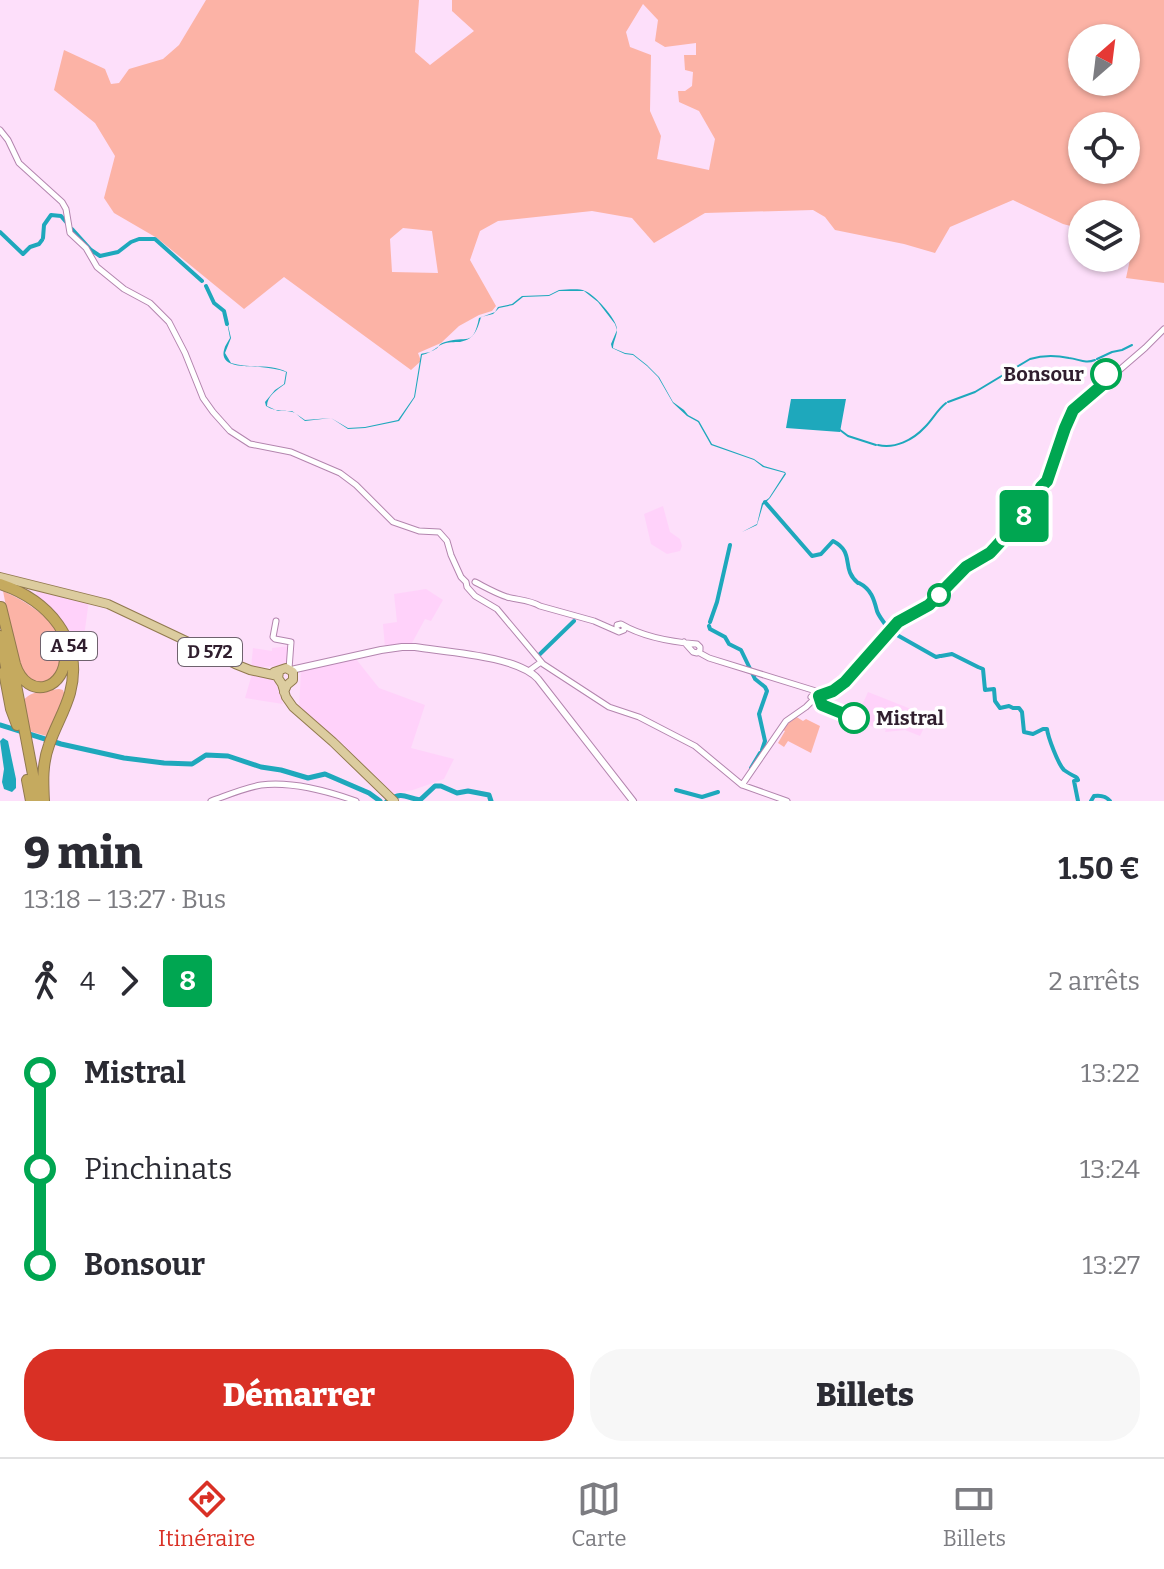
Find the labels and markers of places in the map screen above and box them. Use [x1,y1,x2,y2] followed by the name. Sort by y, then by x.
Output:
[1091,359,1121,389] marker: Bonsour
[1003,362,1085,386] place label: Bonsour
[928,584,950,606] unlabelled marker
[839,703,869,733] marker: Mistral
[876,706,944,730] place label: Mistral

